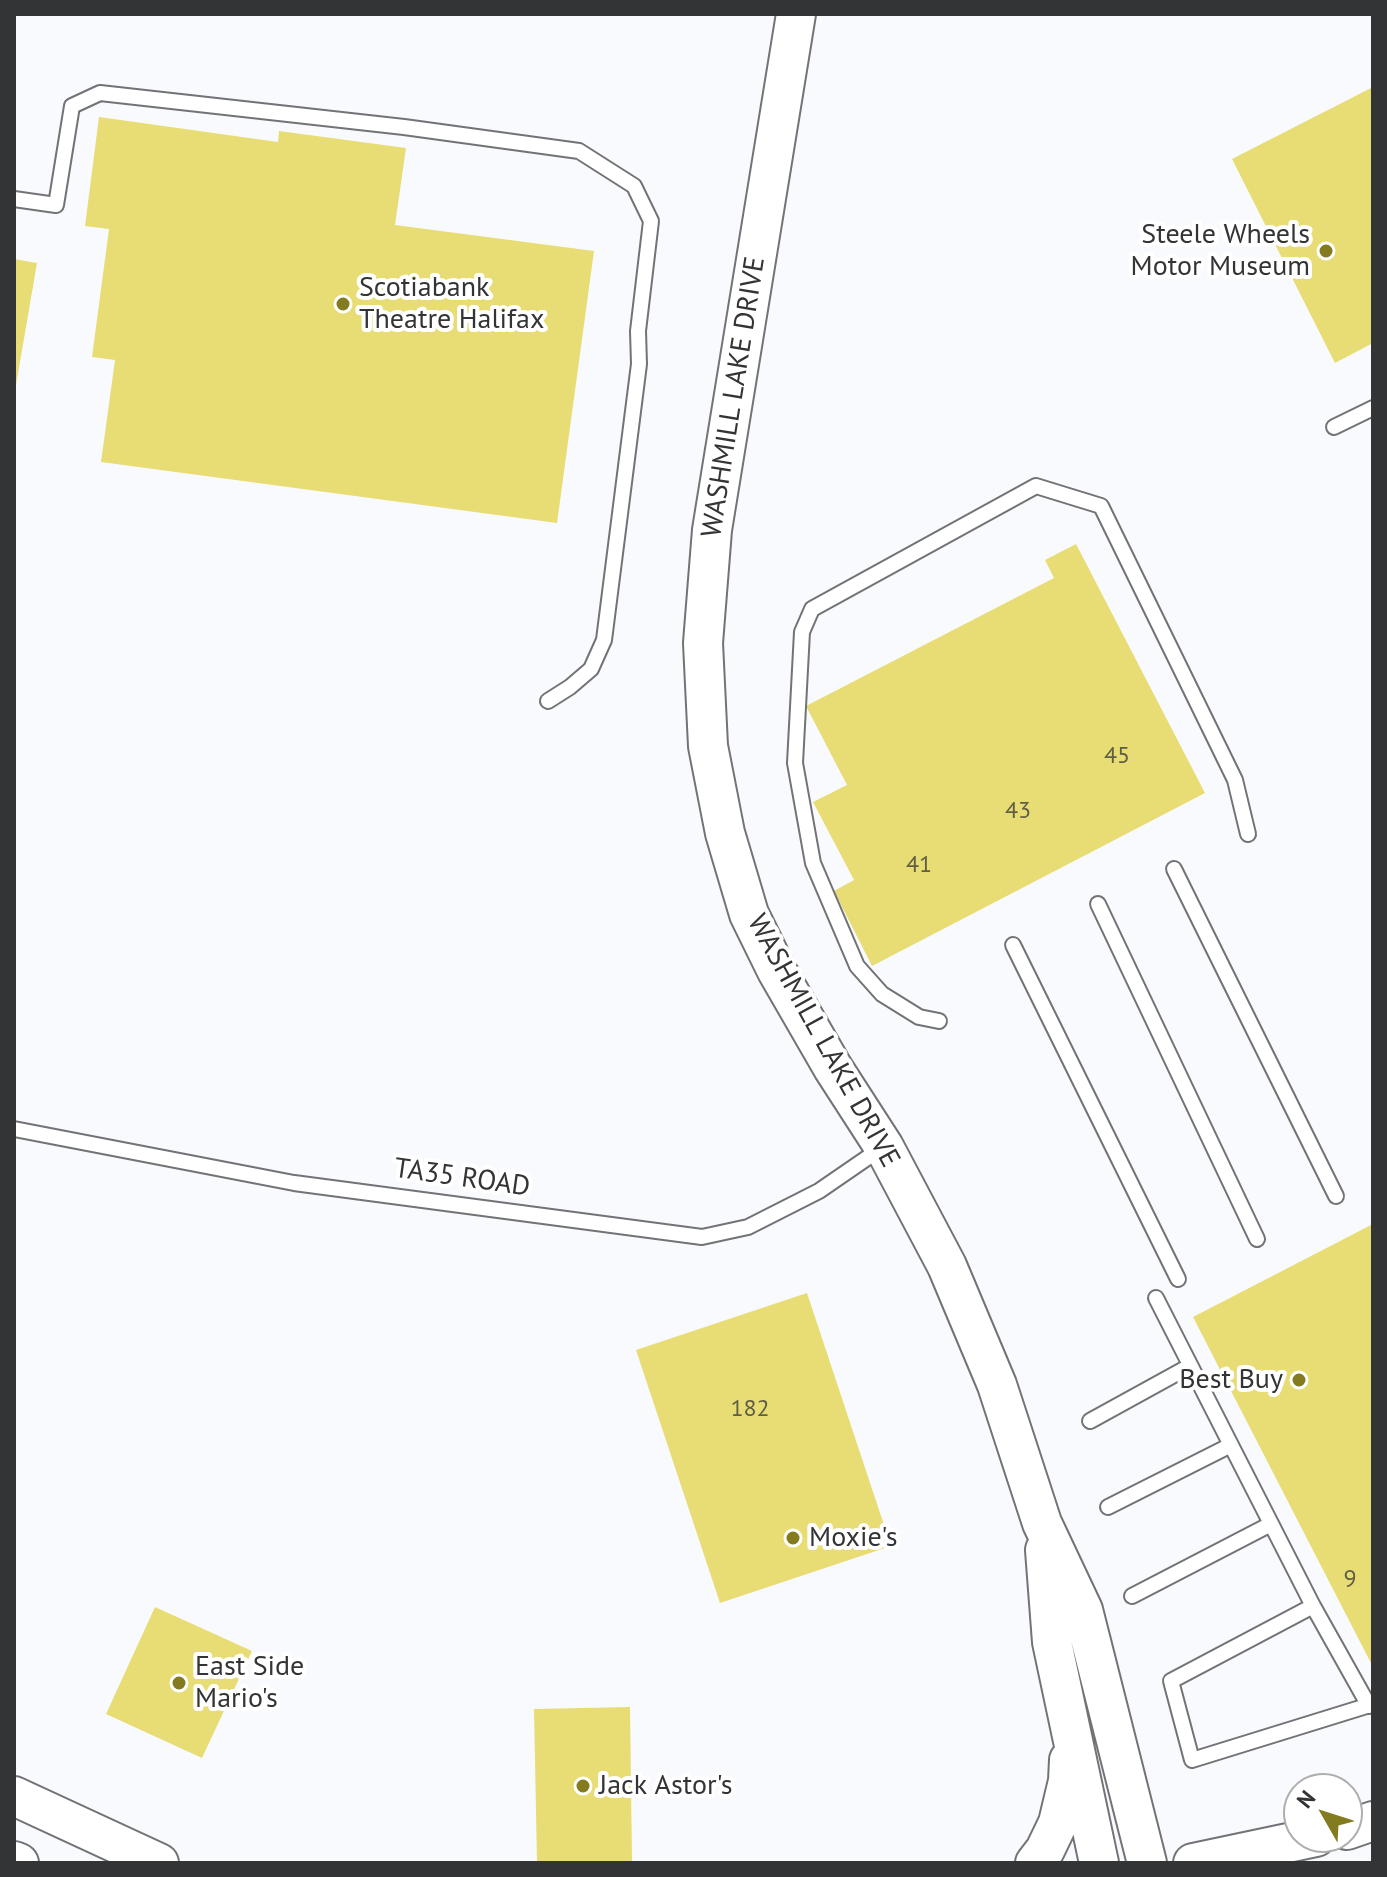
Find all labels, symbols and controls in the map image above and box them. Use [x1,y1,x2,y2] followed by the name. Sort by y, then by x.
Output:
[1131,218,1310,284] place label: Steele Wheels Motor Museum
[1317,242,1335,260] marker: Steele Wheels Motor Museum
[695,254,773,540] street label: WASHMILL LAKE DRIVE
[359,271,544,337] place label: Scotiabank Theatre Halifax
[334,295,352,313] marker: Scotiabank Theatre Halifax
[1104,742,1130,770] house number: 45
[1005,797,1031,825] house number: 43
[906,851,932,879] house number: 41
[740,909,906,1173] street label: WASHMILL LAKE DRIVE
[392,1152,532,1204] street label: TA35 ROAD
[1179,1363,1283,1397] place label: Best Buy
[1290,1371,1308,1389] marker: Best Buy
[730,1395,770,1423] house number: 182
[809,1521,897,1555] place label: Moxie's
[784,1529,802,1547] marker: Moxie's
[1343,1565,1357,1593] house number: 9
[195,1650,304,1716] place label: East Side Mario's
[170,1674,188,1692] marker: East Side Mario's
[599,1769,733,1803] place label: Jack Astor's
[1283,1773,1363,1853] north arrow
[574,1777,592,1795] marker: Jack Astor's
[1290,1785,1321,1814] text: N

